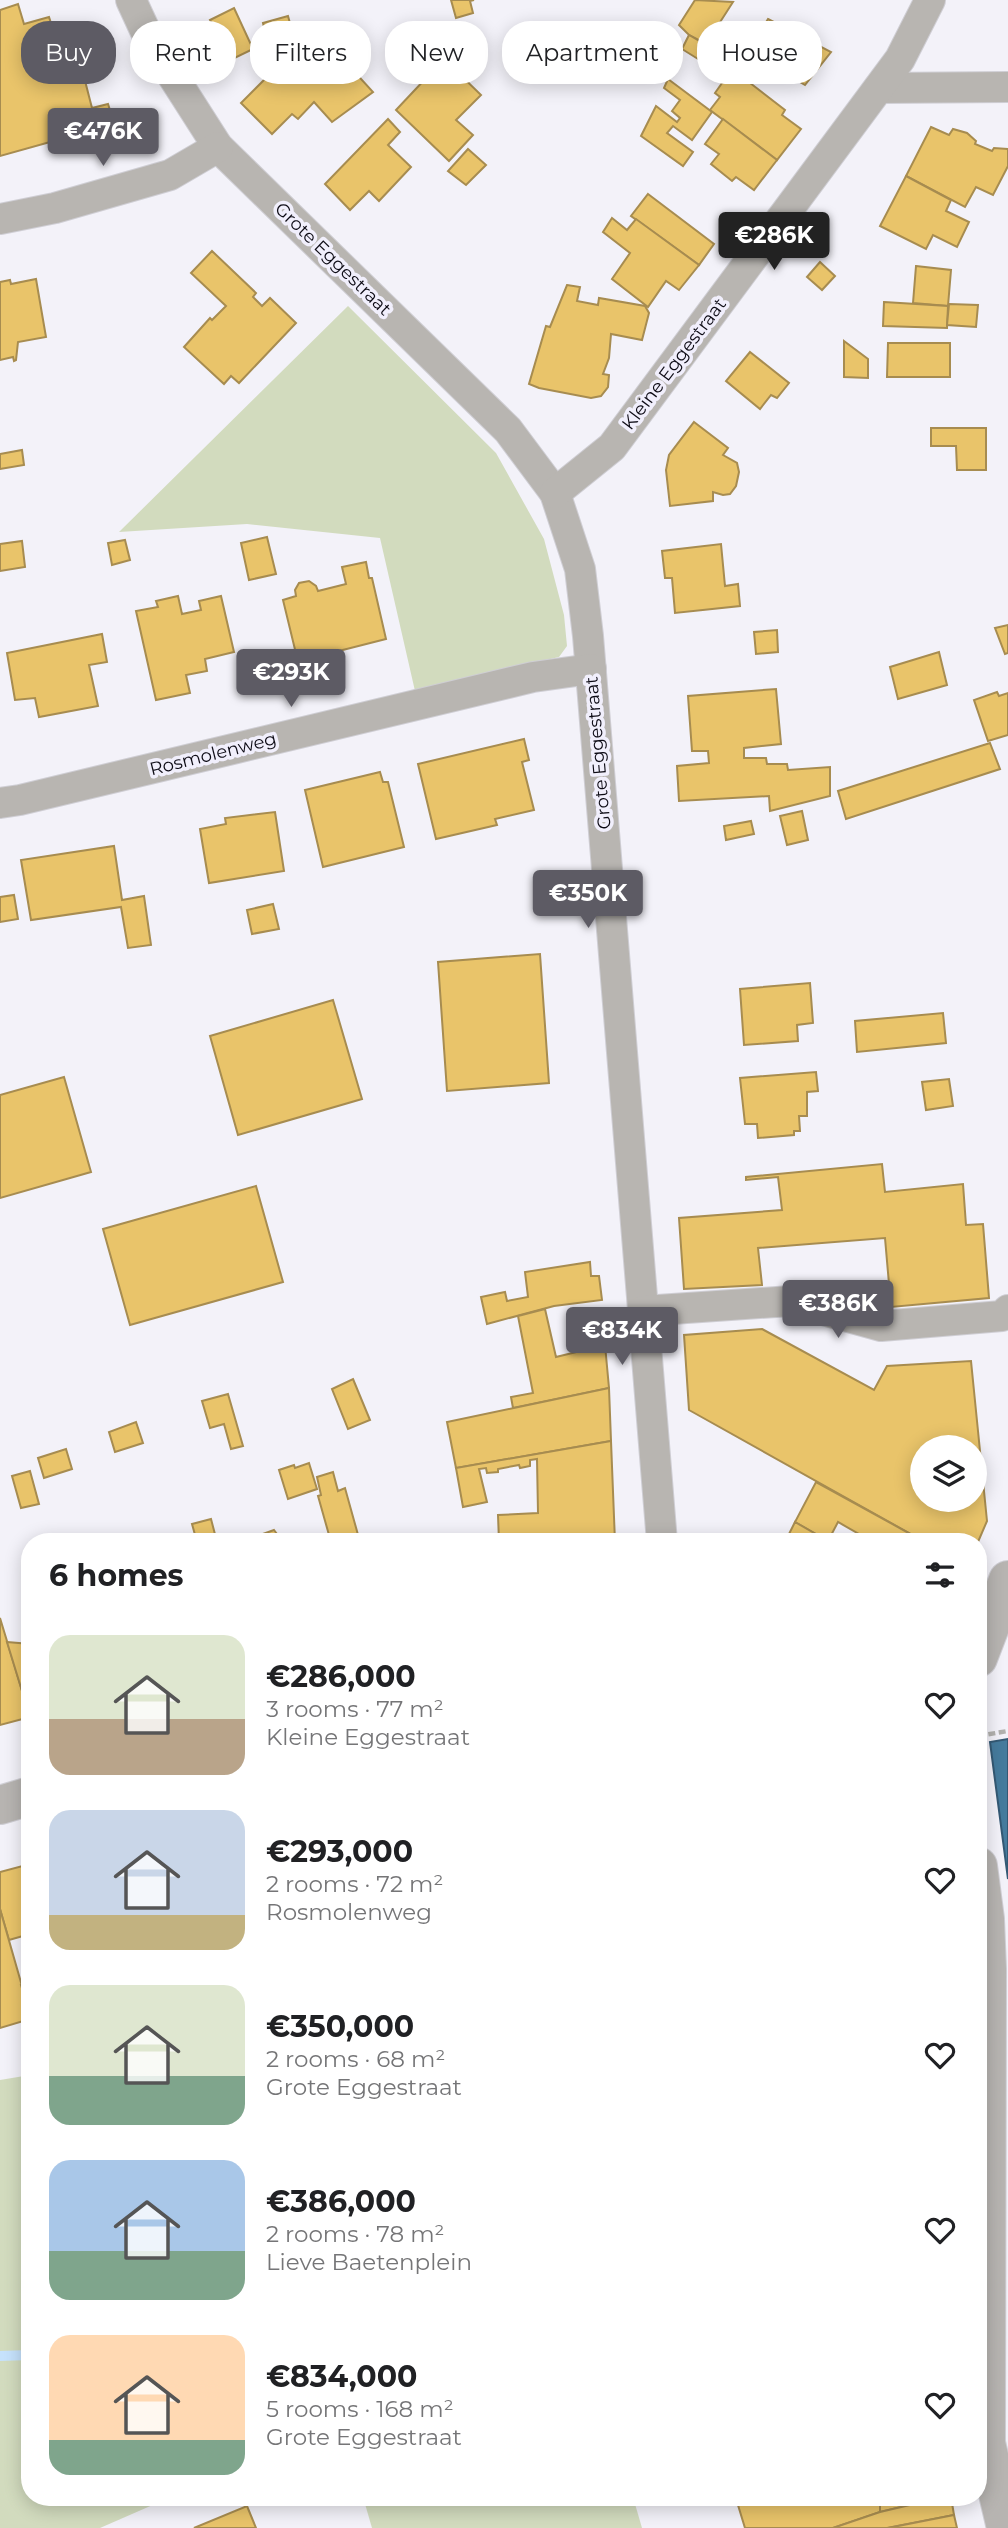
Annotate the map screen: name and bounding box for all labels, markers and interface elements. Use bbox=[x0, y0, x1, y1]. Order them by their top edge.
chip: Buy bbox=[21, 21, 116, 84]
chip: Rent bbox=[130, 21, 236, 84]
chip: Filters bbox=[250, 21, 371, 84]
chip: New bbox=[385, 21, 488, 84]
chip: Apartment bbox=[502, 21, 683, 84]
chip: House bbox=[697, 21, 822, 84]
pin: €476K bbox=[54, 108, 152, 168]
text: €476K bbox=[64, 117, 142, 145]
street label: Grote Eggestraat bbox=[270, 198, 396, 320]
pin: €286K bbox=[725, 212, 823, 272]
text: €286K bbox=[735, 221, 814, 249]
street label: Kleine Eggestraat bbox=[617, 294, 731, 434]
pin: €293K bbox=[242, 650, 340, 709]
text: €293K bbox=[252, 658, 330, 686]
street label: Grote Eggestraat bbox=[580, 676, 616, 830]
street label: Rosmolenweg bbox=[147, 728, 279, 780]
pin: €350K bbox=[539, 870, 637, 930]
text: €350K bbox=[549, 879, 627, 907]
pin: €386K bbox=[789, 1280, 887, 1340]
text: €386K bbox=[798, 1289, 878, 1317]
pin: €834K bbox=[573, 1308, 671, 1367]
text: €834K bbox=[582, 1316, 662, 1344]
map controls bbox=[910, 1435, 987, 1512]
button: layers bbox=[910, 1435, 987, 1512]
icon: filters bbox=[921, 1556, 959, 1594]
text: 6 homes bbox=[49, 1557, 184, 1594]
text: €286,000 bbox=[266, 1658, 416, 1695]
icon: home bbox=[105, 1663, 189, 1747]
icon: heart bbox=[921, 1686, 959, 1724]
text: 3 rooms · 77 m² bbox=[266, 1695, 444, 1723]
text: Kleine Eggestraat bbox=[266, 1723, 470, 1751]
text: €293,000 bbox=[266, 1833, 413, 1870]
icon: home bbox=[105, 1838, 189, 1922]
icon: heart bbox=[921, 1861, 959, 1899]
text: 2 rooms · 72 m² bbox=[266, 1870, 443, 1898]
text: Rosmolenweg bbox=[266, 1898, 432, 1926]
text: €350,000 bbox=[266, 2008, 414, 2045]
icon: home bbox=[105, 2013, 189, 2097]
icon: heart bbox=[921, 2036, 959, 2074]
text: 2 rooms · 68 m² bbox=[266, 2045, 445, 2073]
text: Grote Eggestraat bbox=[266, 2073, 462, 2101]
text: €386,000 bbox=[266, 2183, 416, 2220]
icon: home bbox=[105, 2188, 189, 2272]
icon: heart bbox=[921, 2211, 959, 2249]
text: 2 rooms · 78 m² bbox=[266, 2220, 444, 2248]
text: Lieve Baetenplein bbox=[266, 2248, 472, 2276]
text: €834,000 bbox=[266, 2358, 417, 2395]
icon: home bbox=[105, 2363, 189, 2447]
icon: heart bbox=[921, 2386, 959, 2424]
text: 5 rooms · 168 m² bbox=[266, 2395, 454, 2423]
text: Grote Eggestraat bbox=[266, 2423, 462, 2451]

